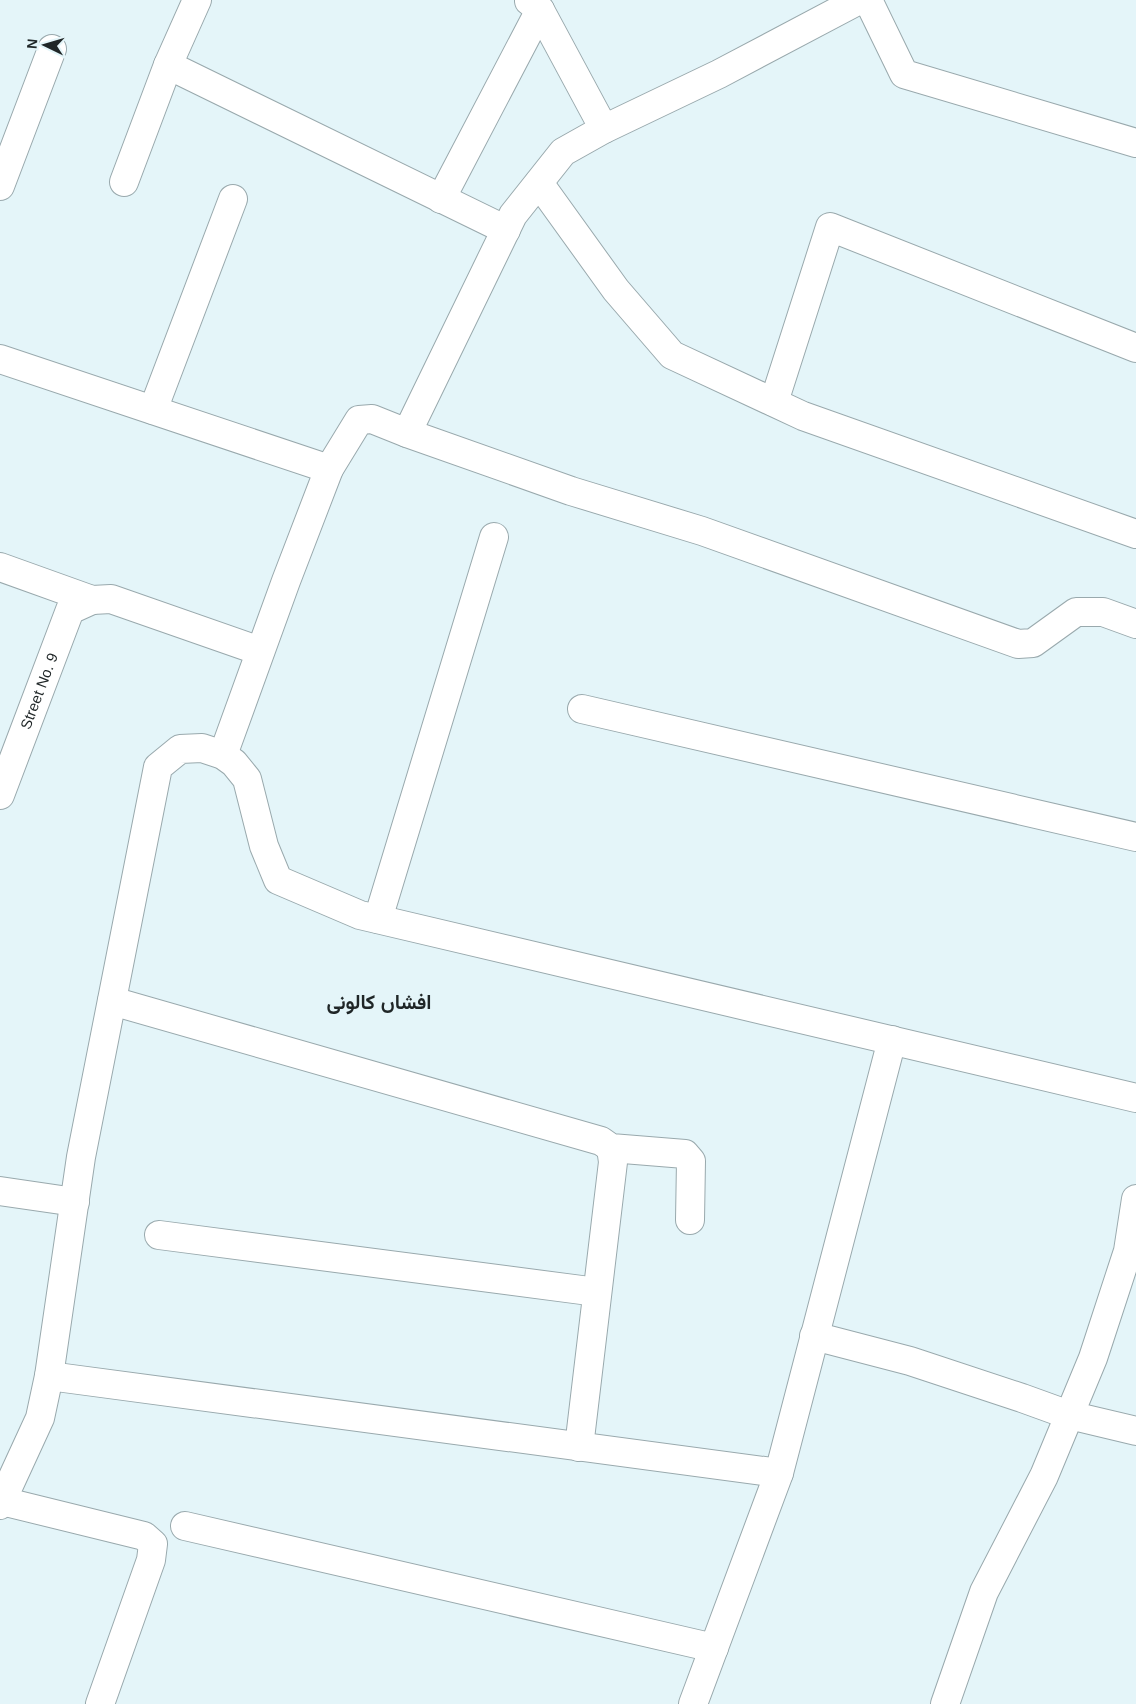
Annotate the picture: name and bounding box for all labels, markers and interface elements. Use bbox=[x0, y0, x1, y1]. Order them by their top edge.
north arrow bbox=[20, 20, 70, 70]
text: N bbox=[24, 38, 40, 50]
street label: Street No. 9 bbox=[17, 651, 61, 731]
district label: افشاں کالونی bbox=[326, 991, 432, 1015]

